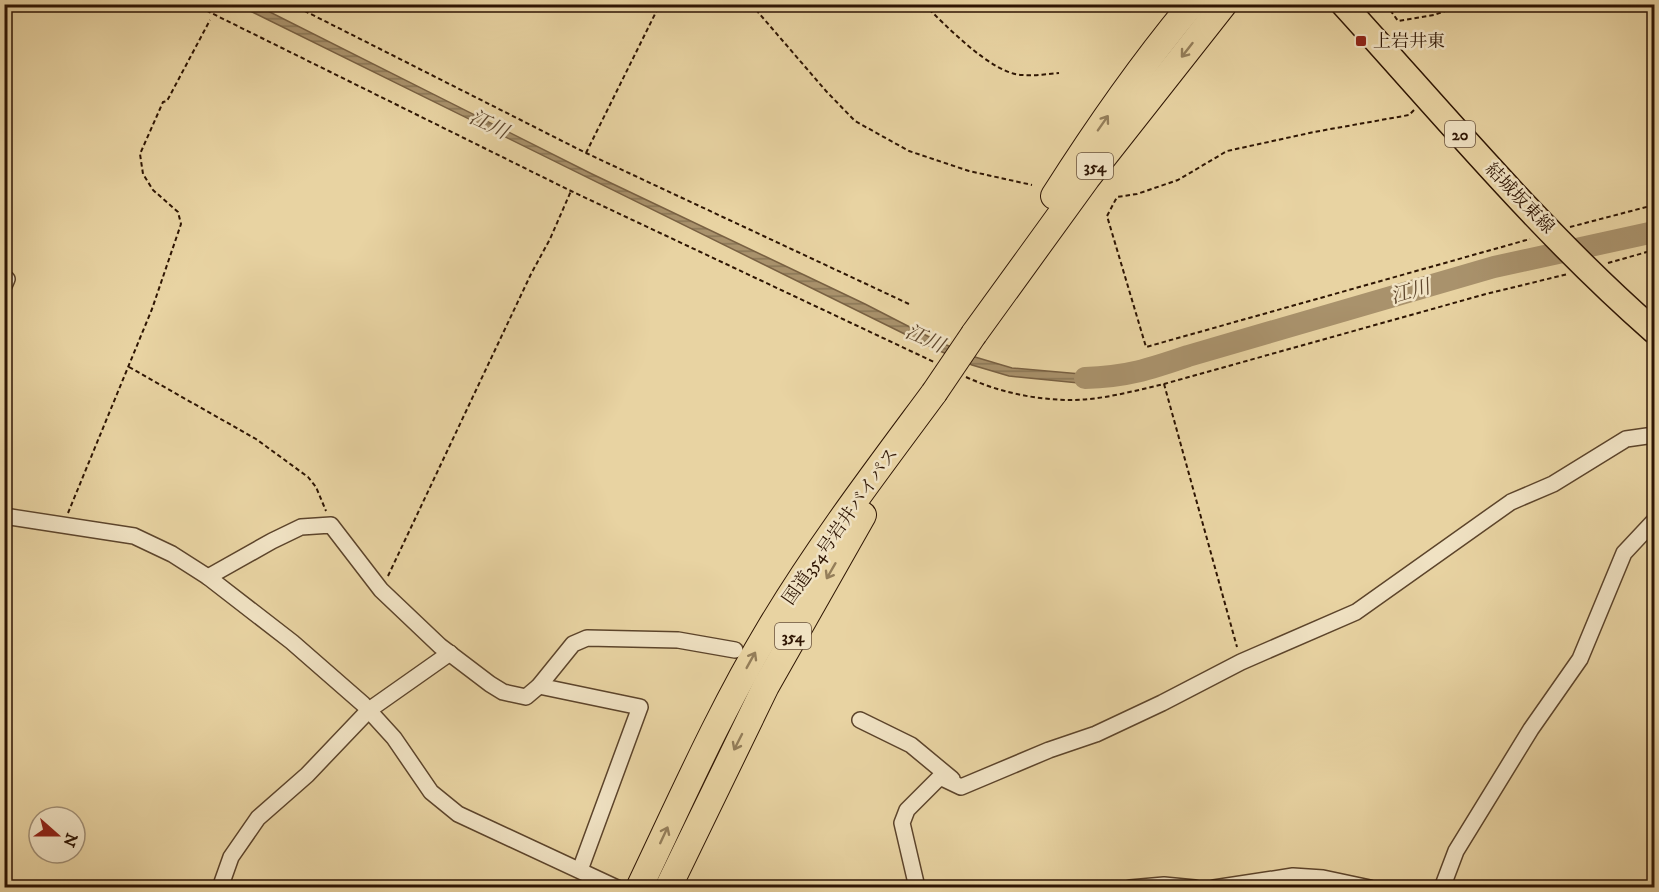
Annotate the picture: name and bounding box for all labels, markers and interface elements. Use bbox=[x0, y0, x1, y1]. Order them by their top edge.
place label: 上岩井東 bbox=[1373, 31, 1445, 53]
marker: 上岩井東 bbox=[1354, 34, 1368, 48]
one-way arrow bbox=[1180, 42, 1193, 58]
water label: 江川 bbox=[465, 105, 514, 146]
one-way arrow bbox=[1097, 115, 1109, 131]
road number: 20 bbox=[1445, 121, 1475, 147]
road number: 354 bbox=[1077, 153, 1113, 179]
street label: 結城坂東線 bbox=[1480, 159, 1558, 239]
water label: 江川 bbox=[1388, 274, 1435, 310]
water label: 江川 bbox=[901, 320, 950, 360]
street label: 国道354号岩井バイパス bbox=[778, 444, 903, 609]
one-way arrow bbox=[824, 562, 836, 579]
road number: 354 bbox=[775, 623, 811, 649]
one-way arrow bbox=[746, 652, 758, 669]
one-way arrow bbox=[731, 733, 743, 751]
north arrow bbox=[27, 805, 87, 865]
one-way arrow bbox=[659, 826, 671, 844]
text: N bbox=[58, 830, 82, 850]

